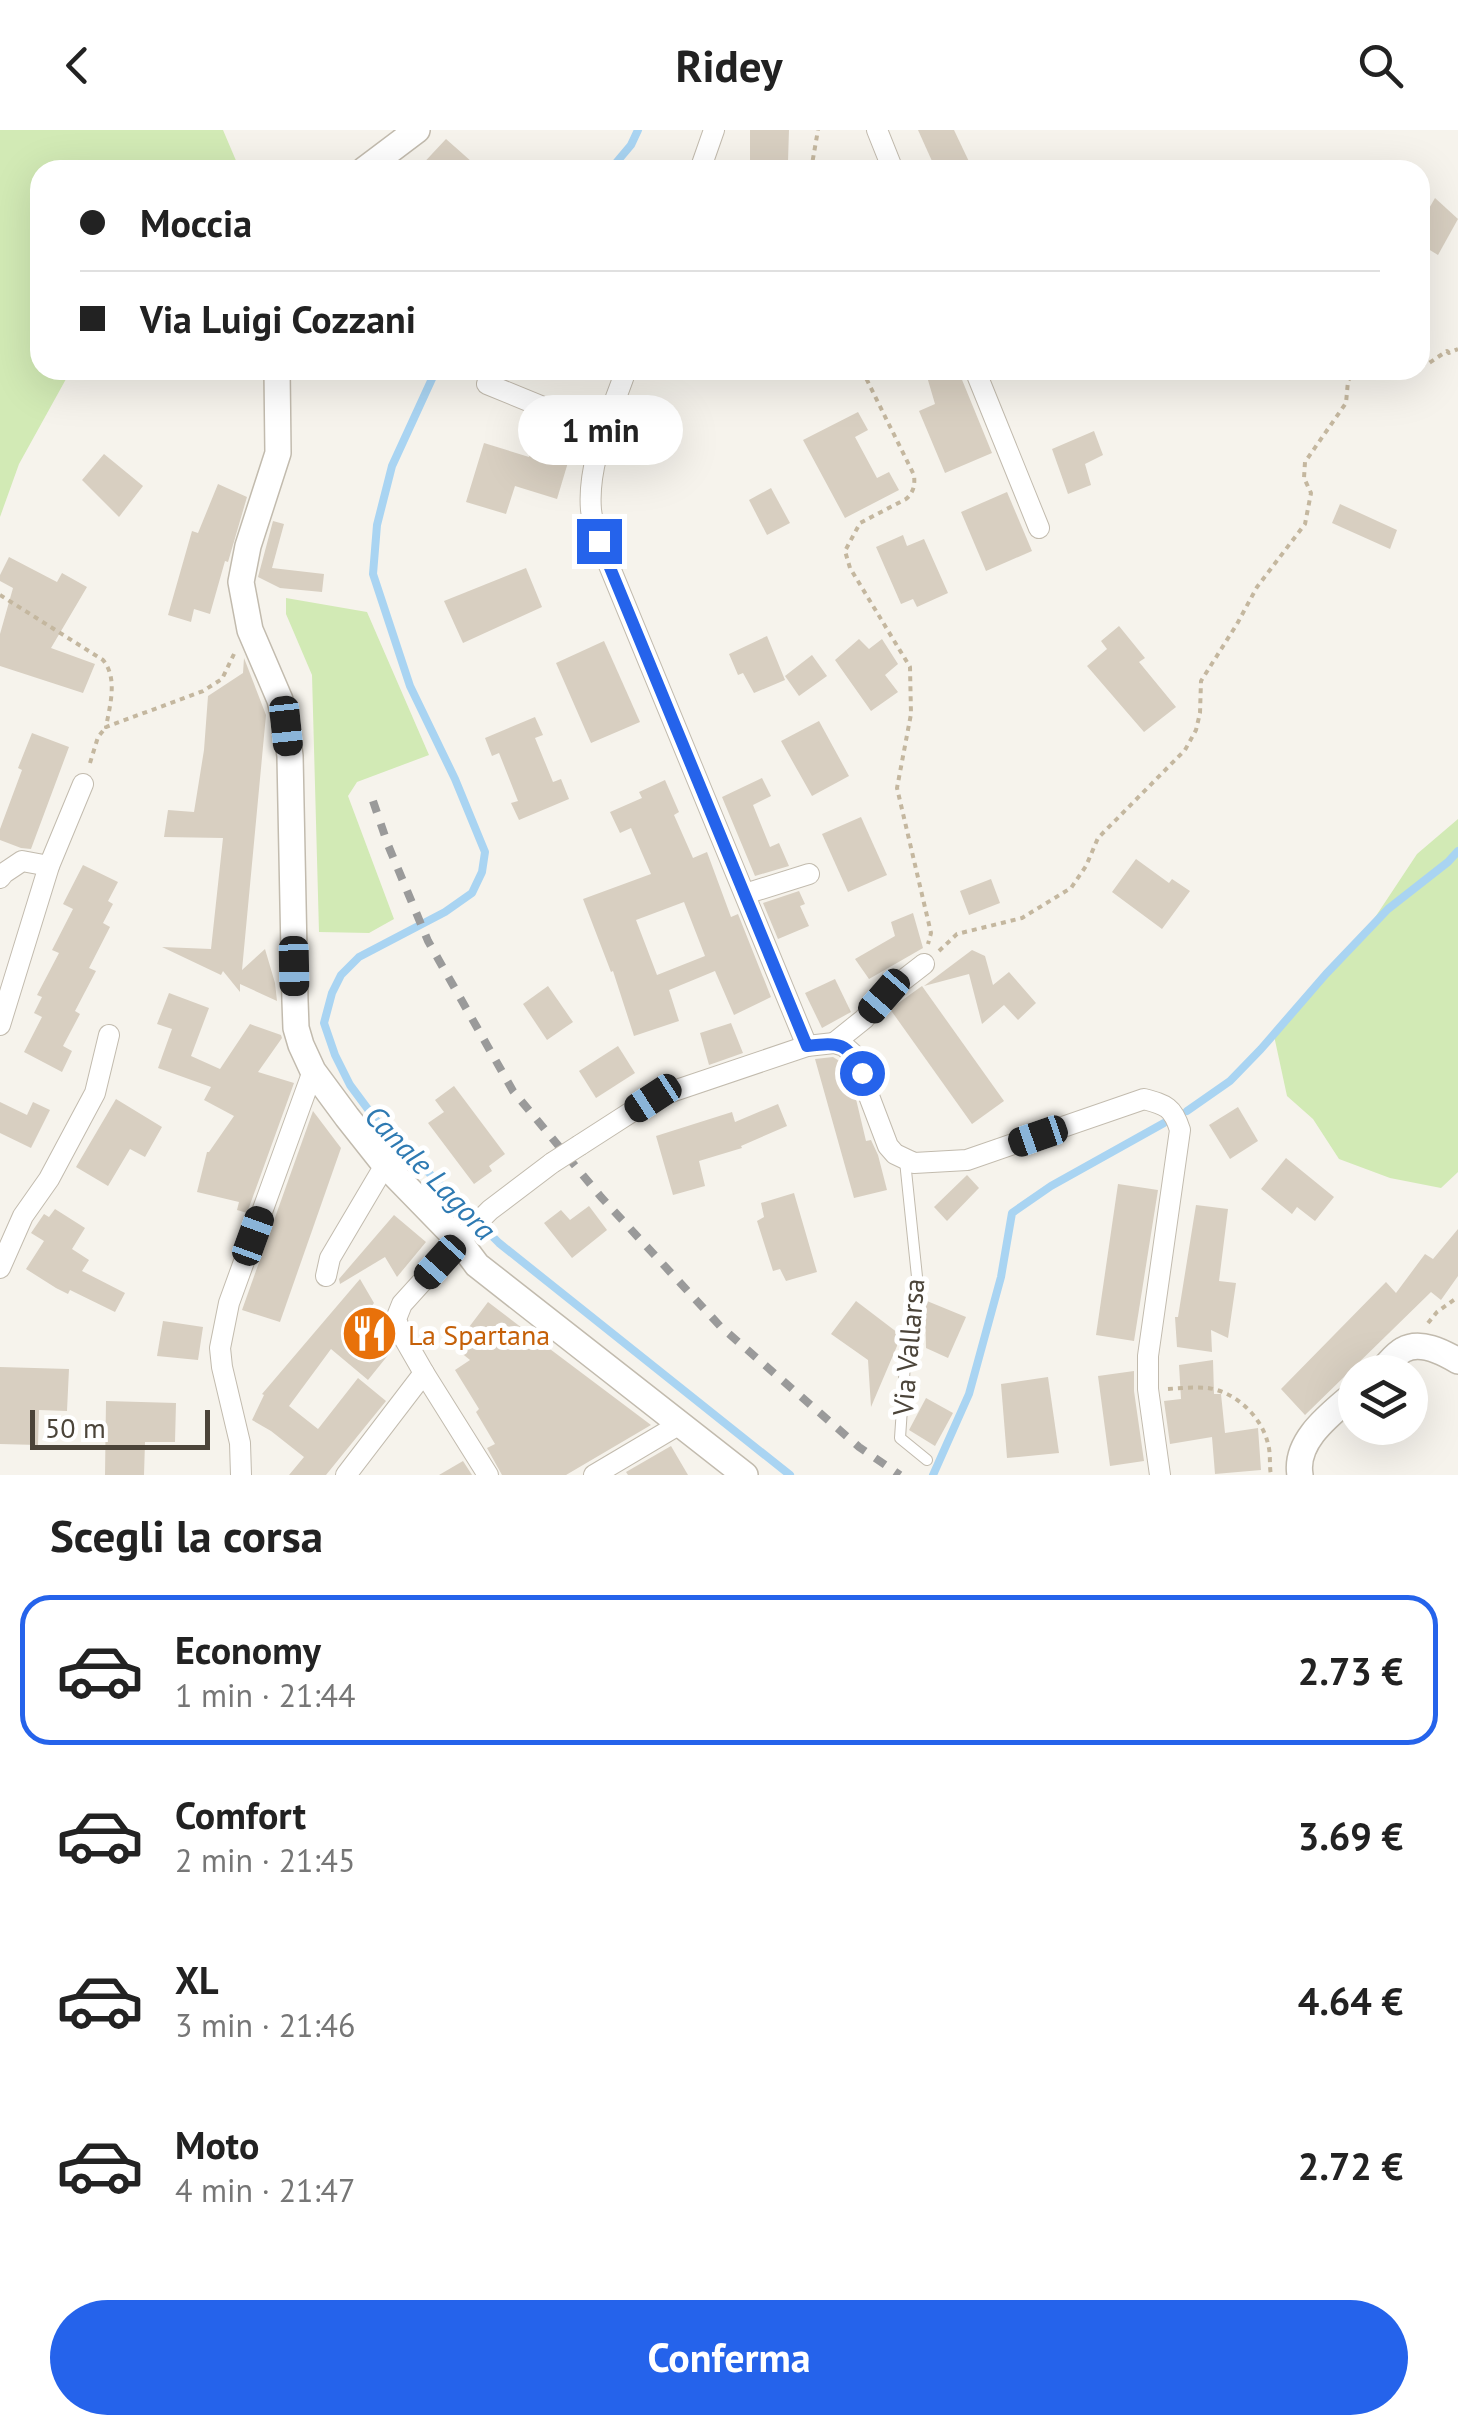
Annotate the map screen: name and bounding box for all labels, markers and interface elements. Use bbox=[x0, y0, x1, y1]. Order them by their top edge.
text: Ridey bbox=[675, 36, 783, 94]
icon: back bbox=[50, 38, 105, 93]
icon: search bbox=[1353, 38, 1408, 93]
text: Moccia bbox=[140, 198, 252, 247]
text: Via Luigi Cozzani bbox=[140, 294, 416, 343]
callout: 1 min bbox=[516, 396, 682, 466]
text: 1 min bbox=[561, 409, 640, 451]
route end bbox=[577, 519, 622, 564]
car bbox=[268, 695, 304, 757]
car bbox=[278, 936, 310, 996]
car bbox=[853, 964, 915, 1028]
route start bbox=[840, 1051, 885, 1096]
car bbox=[620, 1069, 686, 1127]
water label: Canale Lagora bbox=[357, 1096, 505, 1248]
car bbox=[1005, 1112, 1071, 1160]
car bbox=[229, 1203, 277, 1269]
car bbox=[409, 1230, 471, 1294]
street label: Via Vallarsa bbox=[883, 1277, 932, 1418]
restaurant icon: La Spartana bbox=[339, 1304, 399, 1364]
place label: La Spartana bbox=[408, 1316, 550, 1353]
map controls bbox=[1338, 1355, 1428, 1445]
button: layers bbox=[1338, 1355, 1428, 1445]
scale bar bbox=[30, 1405, 210, 1450]
text: 50 m bbox=[45, 1409, 106, 1446]
text: Scegli la corsa bbox=[50, 1506, 323, 1564]
icon: car bbox=[55, 1625, 145, 1715]
text: Economy bbox=[175, 1625, 321, 1674]
text: 2.73 € bbox=[1298, 1646, 1403, 1695]
text: 1 min · 21:44 bbox=[175, 1674, 355, 1716]
icon: car bbox=[55, 1790, 145, 1880]
text: Comfort bbox=[175, 1790, 306, 1839]
text: 3.69 € bbox=[1298, 1811, 1403, 1860]
text: 2 min · 21:45 bbox=[175, 1839, 355, 1881]
icon: car bbox=[55, 1955, 145, 2045]
text: XL bbox=[175, 1955, 219, 2004]
text: 4.64 € bbox=[1298, 1976, 1403, 2025]
text: 3 min · 21:46 bbox=[175, 2004, 355, 2046]
icon: car bbox=[55, 2120, 145, 2210]
text: Moto bbox=[175, 2120, 259, 2169]
text: 2.72 € bbox=[1298, 2141, 1403, 2190]
text: 4 min · 21:47 bbox=[175, 2169, 355, 2211]
button: Conferma bbox=[50, 2300, 1408, 2415]

